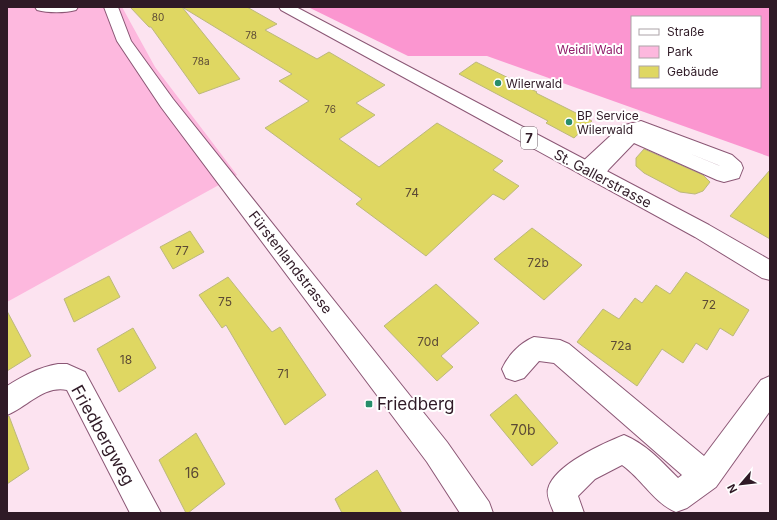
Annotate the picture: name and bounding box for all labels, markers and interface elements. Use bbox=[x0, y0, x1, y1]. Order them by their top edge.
house number: 80 bbox=[152, 11, 164, 23]
legend bbox=[631, 16, 761, 88]
text: Straße bbox=[667, 24, 704, 39]
house number: 78 bbox=[245, 29, 257, 41]
park label: Weidli Wald bbox=[557, 42, 623, 57]
text: Park bbox=[667, 44, 693, 59]
house number: 78a bbox=[192, 55, 210, 67]
text: Gebäude bbox=[667, 64, 719, 79]
place label: Wilerwald bbox=[506, 76, 562, 91]
marker: Wilerwald bbox=[493, 78, 503, 88]
house number: 76 bbox=[324, 103, 336, 115]
place label: BP Service Wilerwald bbox=[577, 108, 639, 137]
marker: BP Service Wilerwald bbox=[564, 117, 574, 127]
road number: 7 bbox=[521, 127, 537, 149]
street label: St. Gallerstrasse bbox=[551, 145, 655, 211]
house number: 74 bbox=[405, 185, 419, 200]
street label: Fürstenlandstrasse bbox=[246, 207, 336, 317]
house number: 77 bbox=[175, 243, 189, 258]
house number: 72b bbox=[527, 255, 549, 270]
house number: 75 bbox=[218, 294, 232, 309]
house number: 72 bbox=[702, 297, 716, 312]
house number: 70d bbox=[417, 334, 439, 349]
house number: 72a bbox=[611, 338, 631, 353]
house number: 18 bbox=[120, 352, 132, 367]
house number: 71 bbox=[277, 366, 289, 381]
street label: Friedbergweg bbox=[67, 381, 139, 489]
place label: Friedberg bbox=[377, 394, 455, 414]
marker: Friedberg bbox=[364, 399, 374, 409]
house number: 70b bbox=[510, 421, 536, 438]
house number: 16 bbox=[185, 464, 199, 481]
north arrow bbox=[721, 464, 761, 504]
text: N bbox=[724, 482, 740, 496]

